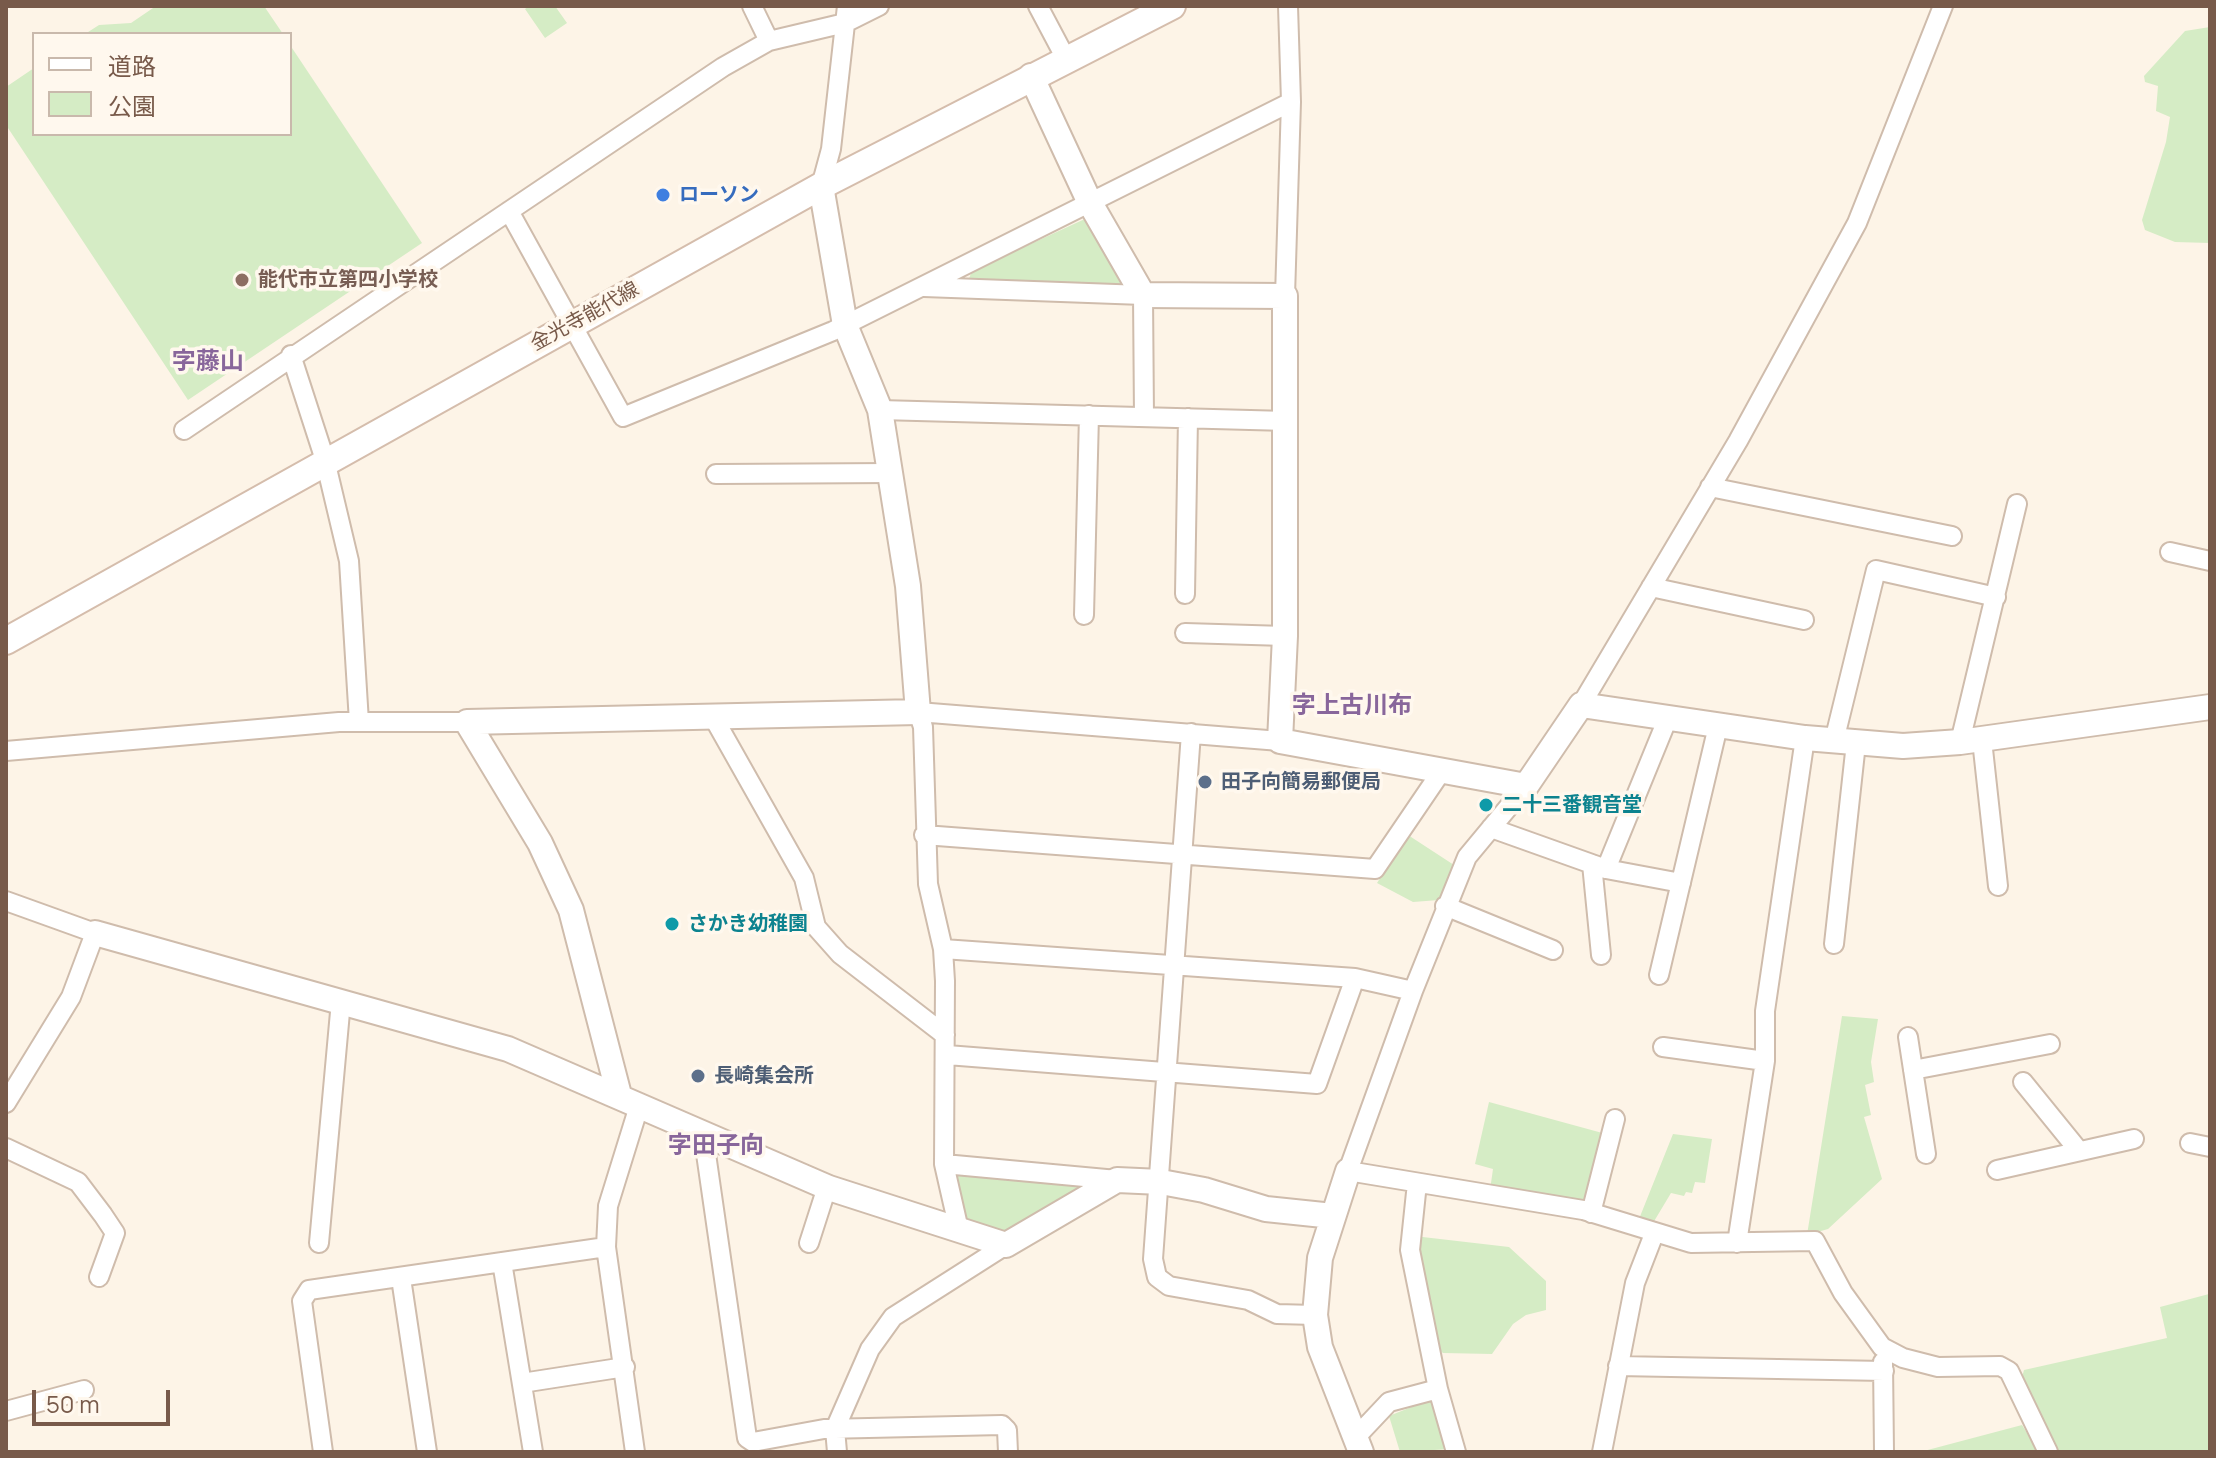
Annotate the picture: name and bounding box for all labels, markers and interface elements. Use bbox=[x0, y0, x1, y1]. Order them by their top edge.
legend bbox=[32, 32, 292, 136]
text: 道路 bbox=[108, 49, 156, 82]
text: 公園 bbox=[108, 89, 156, 122]
place label: ローソン bbox=[679, 183, 759, 207]
marker: ローソン bbox=[654, 186, 672, 204]
place label: 能代市立第四小学校 bbox=[258, 268, 438, 292]
marker: 能代市立第四小学校 bbox=[233, 271, 251, 289]
street label: 金光寺能代線 bbox=[527, 277, 643, 357]
district label: 字藤山 bbox=[172, 348, 244, 376]
district label: 字上古川布 bbox=[1292, 692, 1412, 720]
place label: 田子向簡易郵便局 bbox=[1221, 770, 1381, 794]
marker: 田子向簡易郵便局 bbox=[1196, 773, 1214, 791]
place label: 二十三番観音堂 bbox=[1502, 793, 1642, 817]
marker: 二十三番観音堂 bbox=[1477, 796, 1495, 814]
place label: さかき幼稚園 bbox=[688, 912, 808, 936]
marker: さかき幼稚園 bbox=[663, 915, 681, 933]
place label: 長崎集会所 bbox=[714, 1064, 814, 1088]
marker: 長崎集会所 bbox=[689, 1067, 707, 1085]
district label: 字田子向 bbox=[668, 1132, 764, 1160]
scale bar bbox=[36, 1374, 174, 1424]
text: 50 m bbox=[46, 1387, 100, 1420]

